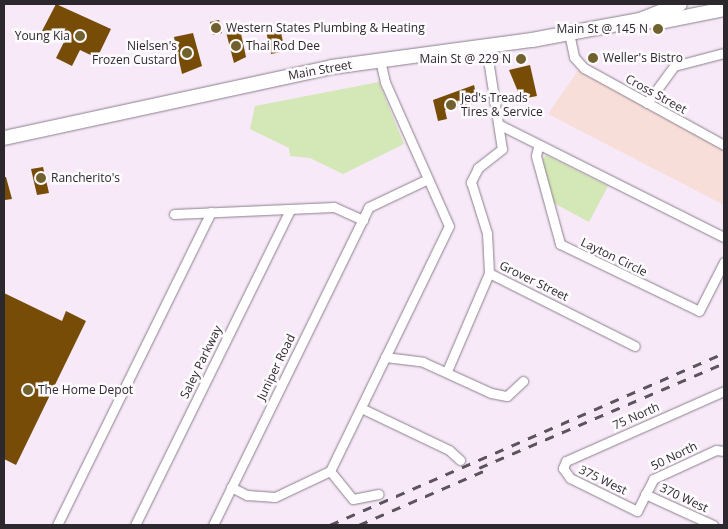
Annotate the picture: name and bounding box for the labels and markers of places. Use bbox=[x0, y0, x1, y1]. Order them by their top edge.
place label: Western States Plumbing & Heating bbox=[226, 21, 425, 35]
marker: Western States Plumbing & Heating bbox=[210, 22, 222, 34]
place label: Main St @ 145 N bbox=[556, 22, 648, 36]
marker: Main St @ 145 N bbox=[652, 23, 664, 35]
place label: Young Kia bbox=[15, 29, 70, 43]
marker: Young Kia bbox=[74, 30, 86, 42]
place label: Nielsen's Frozen Custard bbox=[92, 39, 177, 67]
place label: Thai Rod Dee bbox=[246, 39, 320, 53]
marker: Thai Rod Dee bbox=[230, 40, 242, 52]
marker: Nielsen's Frozen Custard bbox=[181, 47, 193, 59]
place label: Weller's Bistro bbox=[603, 51, 683, 65]
place label: Main St @ 229 N bbox=[419, 52, 511, 66]
marker: Weller's Bistro bbox=[587, 52, 599, 64]
marker: Main St @ 229 N bbox=[515, 53, 527, 65]
place label: Jed's Treads Tires & Service bbox=[461, 91, 543, 119]
marker: Jed's Treads Tires & Service bbox=[445, 99, 457, 111]
place label: Rancherito's bbox=[51, 171, 120, 185]
marker: Rancherito's bbox=[35, 172, 47, 184]
place label: The Home Depot bbox=[38, 383, 133, 397]
marker: The Home Depot bbox=[22, 384, 34, 396]

